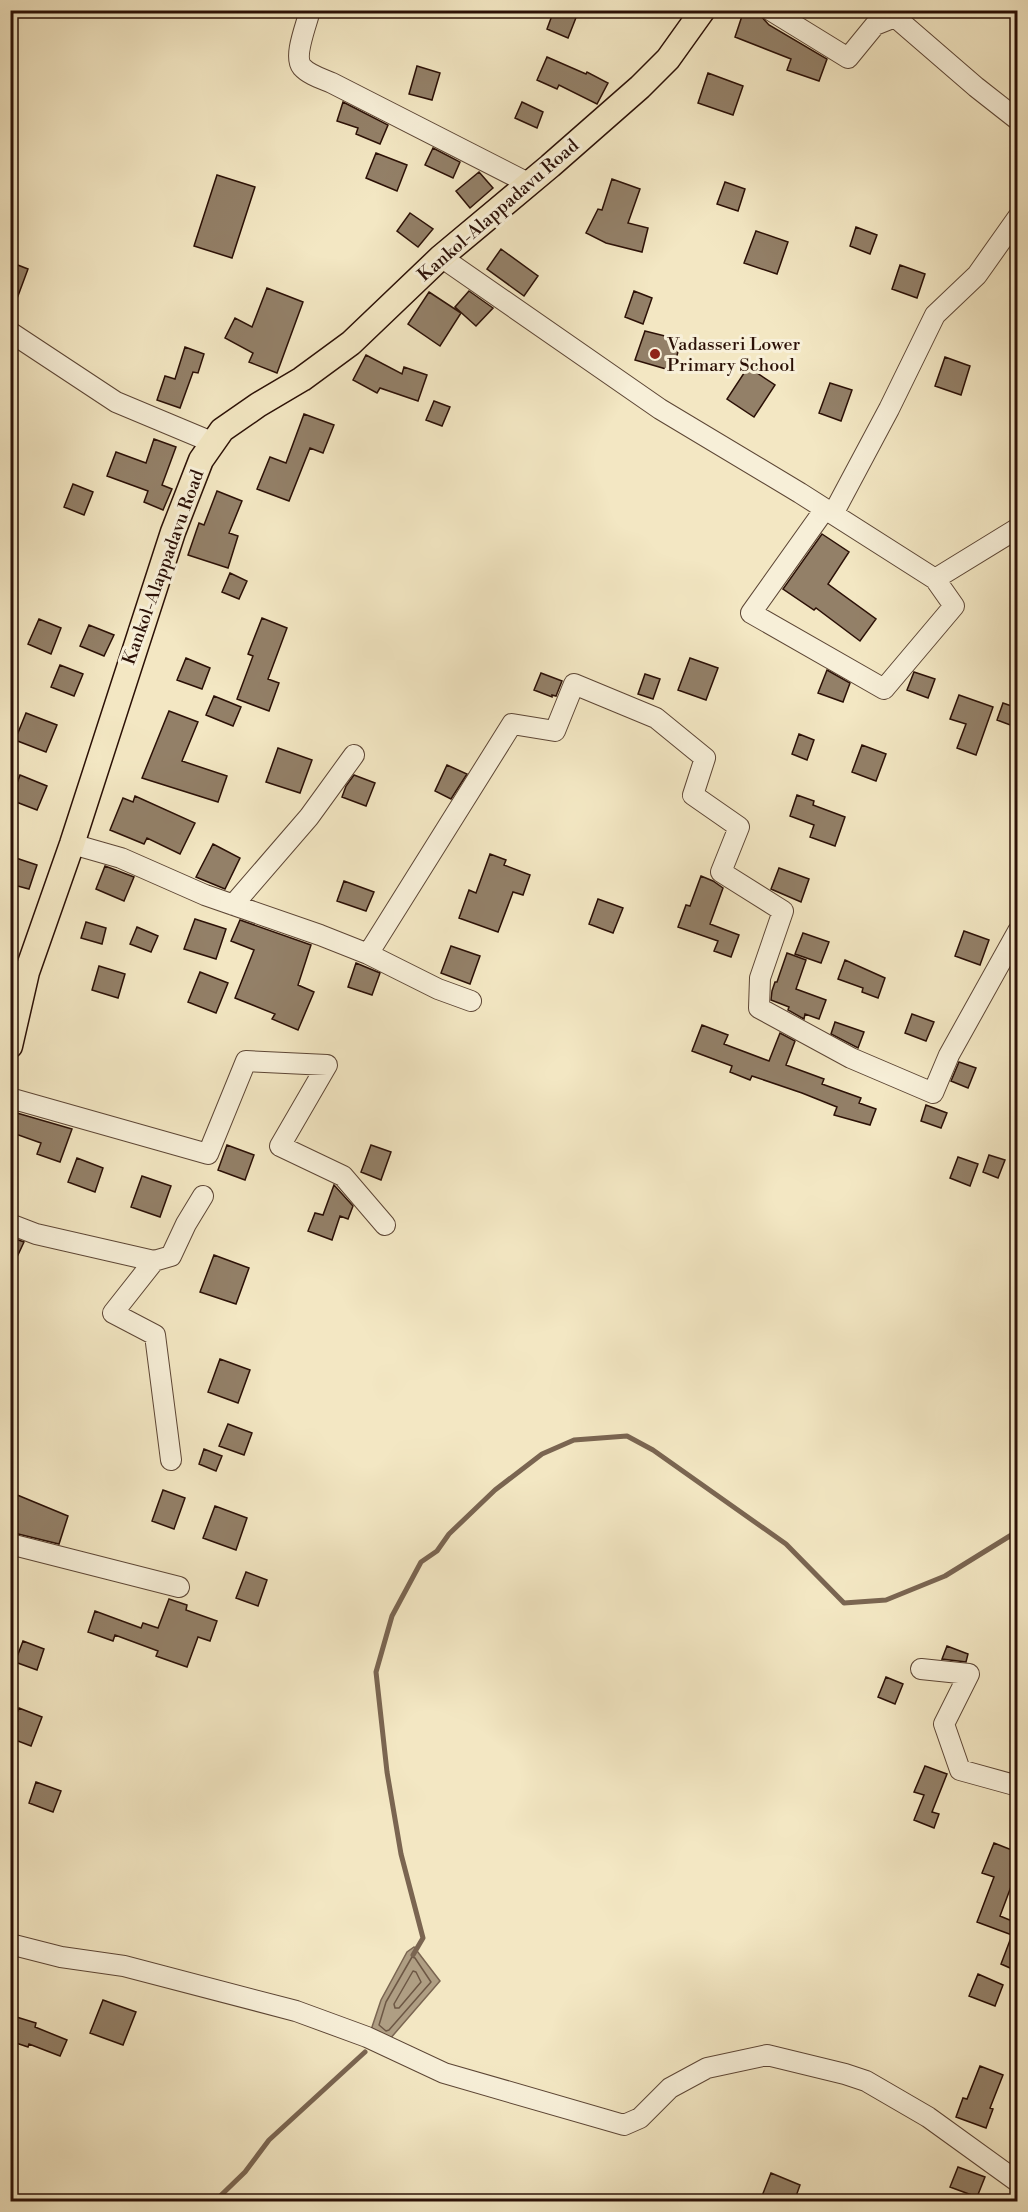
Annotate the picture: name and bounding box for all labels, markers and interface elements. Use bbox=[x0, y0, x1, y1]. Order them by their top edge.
street label: Kankol-Alappadavu Road bbox=[413, 134, 584, 287]
place label: Vadasseri Lower Primary School bbox=[666, 333, 801, 377]
marker: Vadasseri Lower Primary School bbox=[648, 347, 662, 361]
street label: Kankol-Alappadavu Road bbox=[117, 466, 210, 668]

